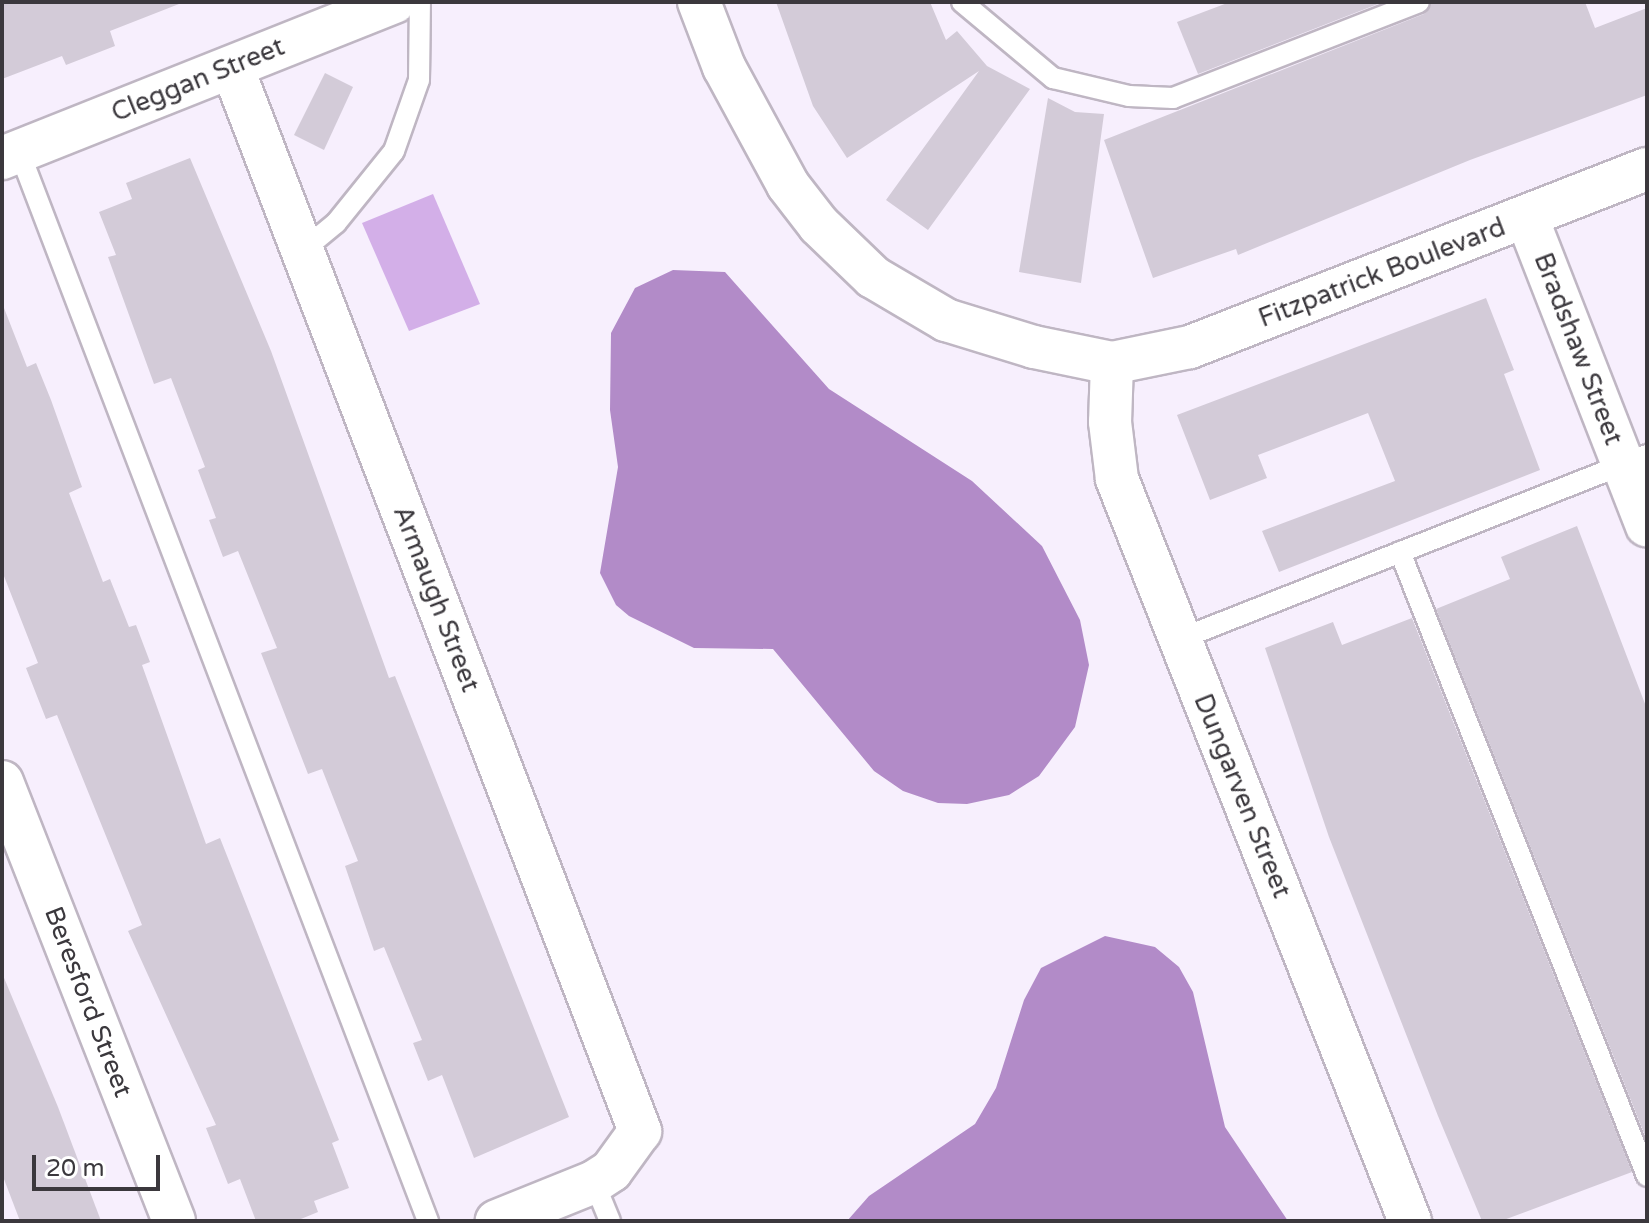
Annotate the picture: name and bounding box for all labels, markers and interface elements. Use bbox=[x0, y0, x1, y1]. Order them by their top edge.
street label: Cleggan Street bbox=[107, 31, 289, 129]
street label: Fitzpatrick Boulevard bbox=[1254, 212, 1510, 334]
street label: Bradshaw Street bbox=[1527, 249, 1629, 449]
street label: Armaugh Street bbox=[386, 502, 486, 696]
street label: Dungarven Street bbox=[1187, 689, 1297, 903]
street label: Beresford Street bbox=[37, 902, 139, 1102]
scale bar bbox=[36, 1139, 164, 1189]
text: 20 m bbox=[46, 1154, 104, 1183]

